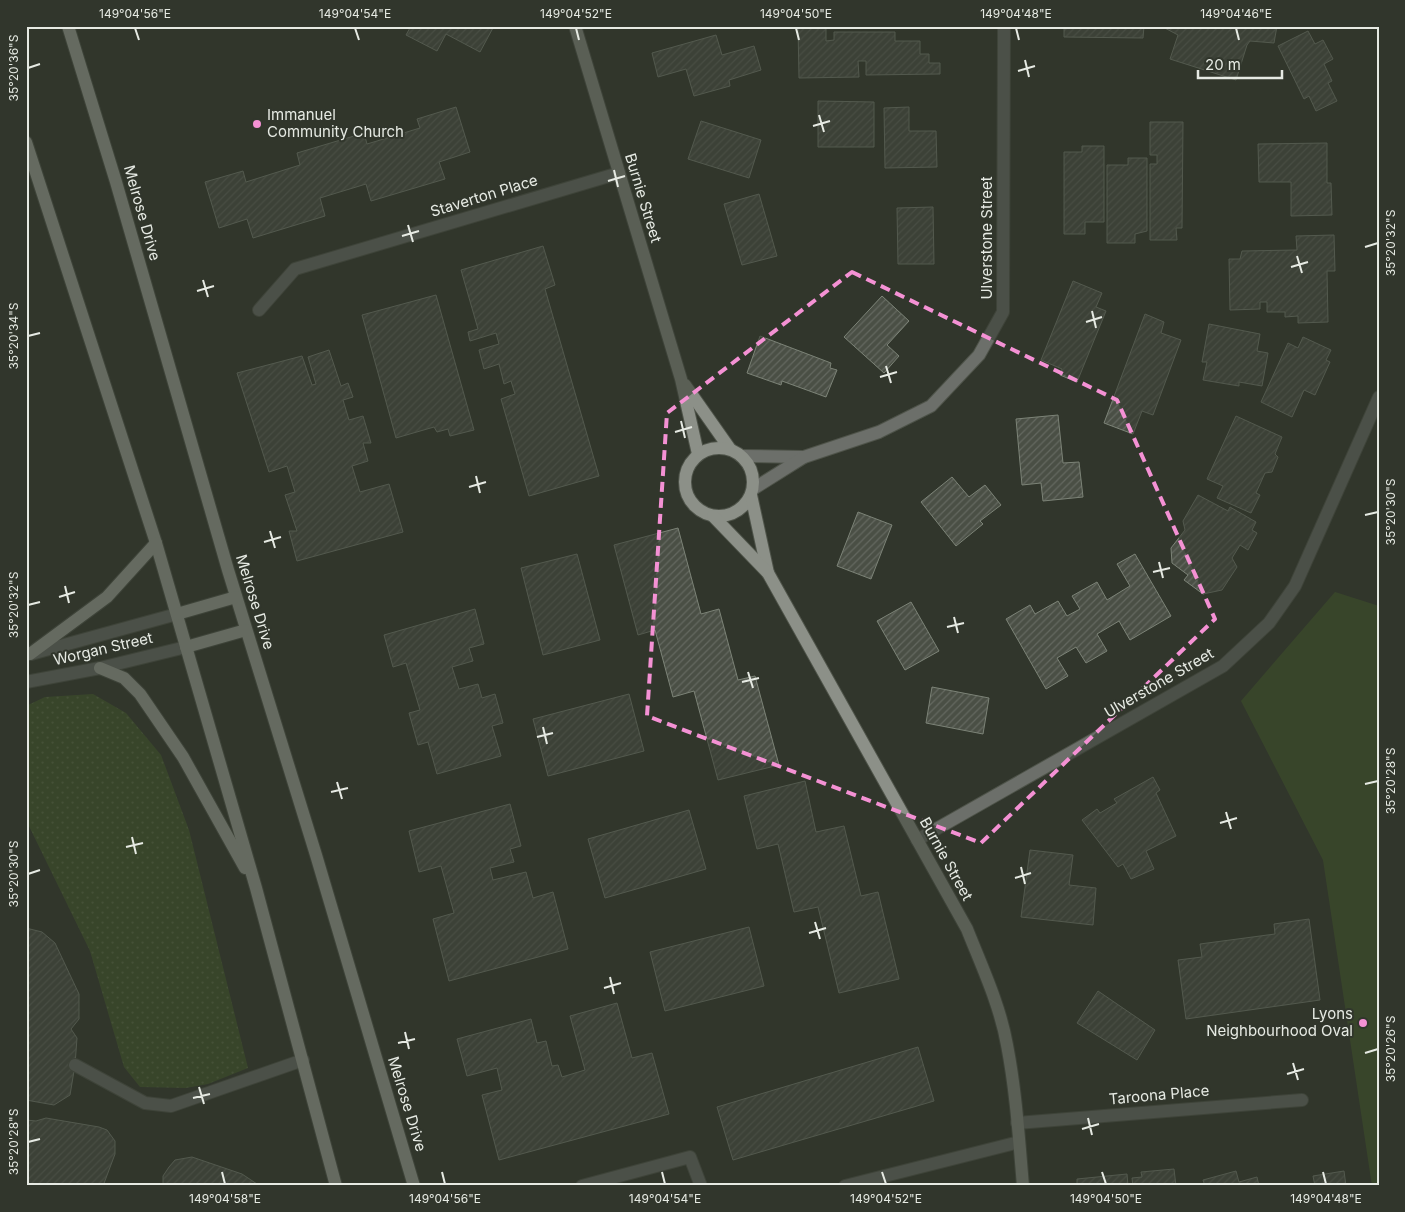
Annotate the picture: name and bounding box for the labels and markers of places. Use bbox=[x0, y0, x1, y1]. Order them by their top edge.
place label: Immanuel Community Church bbox=[267, 105, 404, 141]
marker: Immanuel Community Church bbox=[251, 118, 263, 130]
place label: Lyons Neighbourhood Oval bbox=[1206, 1004, 1353, 1040]
marker: Lyons Neighbourhood Oval bbox=[1357, 1017, 1369, 1029]

